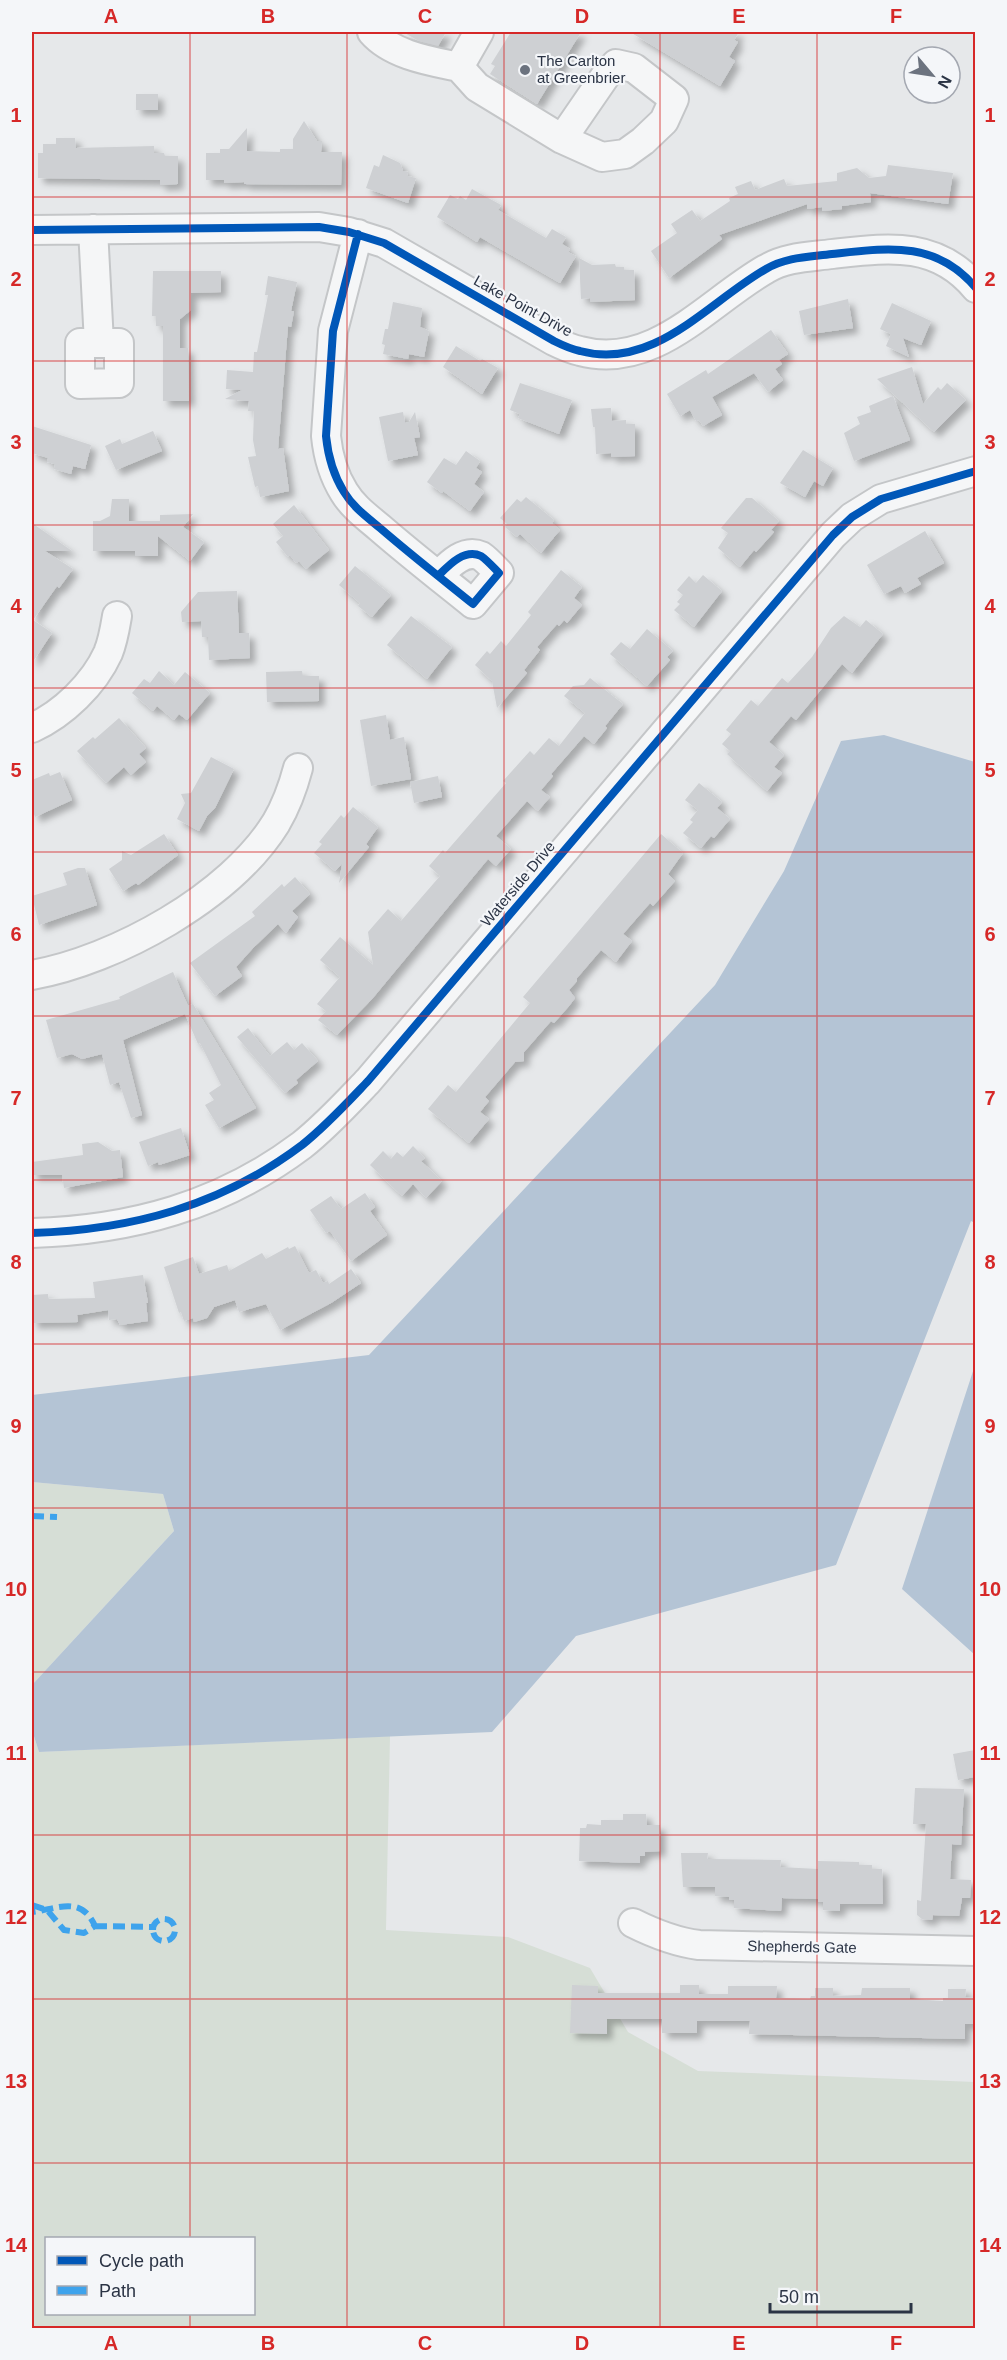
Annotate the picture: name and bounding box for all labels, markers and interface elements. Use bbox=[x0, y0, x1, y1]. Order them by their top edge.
text: A bbox=[104, 5, 118, 27]
text: B bbox=[261, 5, 275, 27]
text: C bbox=[418, 5, 432, 27]
text: D bbox=[575, 5, 589, 27]
text: E bbox=[732, 5, 746, 27]
text: F bbox=[890, 5, 902, 27]
north arrow bbox=[902, 45, 962, 105]
place label: The Carlton at Greenbrier bbox=[537, 52, 625, 86]
marker: The Carlton at Greenbrier bbox=[518, 63, 532, 77]
text: N bbox=[934, 73, 955, 91]
text: 1 bbox=[10, 104, 22, 126]
text: 1 bbox=[984, 104, 996, 126]
text: 2 bbox=[10, 268, 22, 290]
text: 2 bbox=[984, 268, 996, 290]
street label: Lake Point Drive bbox=[471, 271, 575, 340]
text: 3 bbox=[10, 431, 22, 453]
text: 3 bbox=[984, 431, 996, 453]
text: 4 bbox=[10, 595, 22, 617]
text: 4 bbox=[984, 595, 996, 617]
text: 5 bbox=[10, 759, 22, 781]
text: 5 bbox=[984, 759, 996, 781]
street label: Waterside Drive bbox=[477, 838, 558, 930]
text: 6 bbox=[10, 923, 22, 945]
text: 6 bbox=[984, 923, 996, 945]
text: 7 bbox=[10, 1087, 22, 1109]
text: 7 bbox=[984, 1087, 996, 1109]
text: 8 bbox=[10, 1251, 22, 1273]
text: 8 bbox=[984, 1251, 996, 1273]
text: 9 bbox=[10, 1415, 22, 1437]
text: 9 bbox=[984, 1415, 996, 1437]
text: 10 bbox=[5, 1578, 27, 1600]
text: 10 bbox=[979, 1578, 1001, 1600]
text: 11 bbox=[5, 1742, 27, 1764]
text: 11 bbox=[979, 1742, 1001, 1764]
text: 12 bbox=[5, 1906, 27, 1928]
text: 12 bbox=[979, 1906, 1001, 1928]
street label: Shepherds Gate bbox=[747, 1937, 857, 1956]
text: 13 bbox=[5, 2070, 27, 2092]
text: 13 bbox=[979, 2070, 1001, 2092]
text: 14 bbox=[5, 2234, 28, 2256]
text: 14 bbox=[979, 2234, 1002, 2256]
legend bbox=[45, 2237, 255, 2315]
text: Cycle path bbox=[99, 2251, 184, 2271]
scale bar bbox=[770, 2276, 911, 2314]
text: Path bbox=[99, 2281, 136, 2301]
text: 50 m bbox=[779, 2287, 819, 2307]
text: A bbox=[104, 2332, 118, 2354]
text: B bbox=[261, 2332, 275, 2354]
text: C bbox=[418, 2332, 432, 2354]
text: D bbox=[575, 2332, 589, 2354]
text: E bbox=[732, 2332, 746, 2354]
text: F bbox=[890, 2332, 902, 2354]

